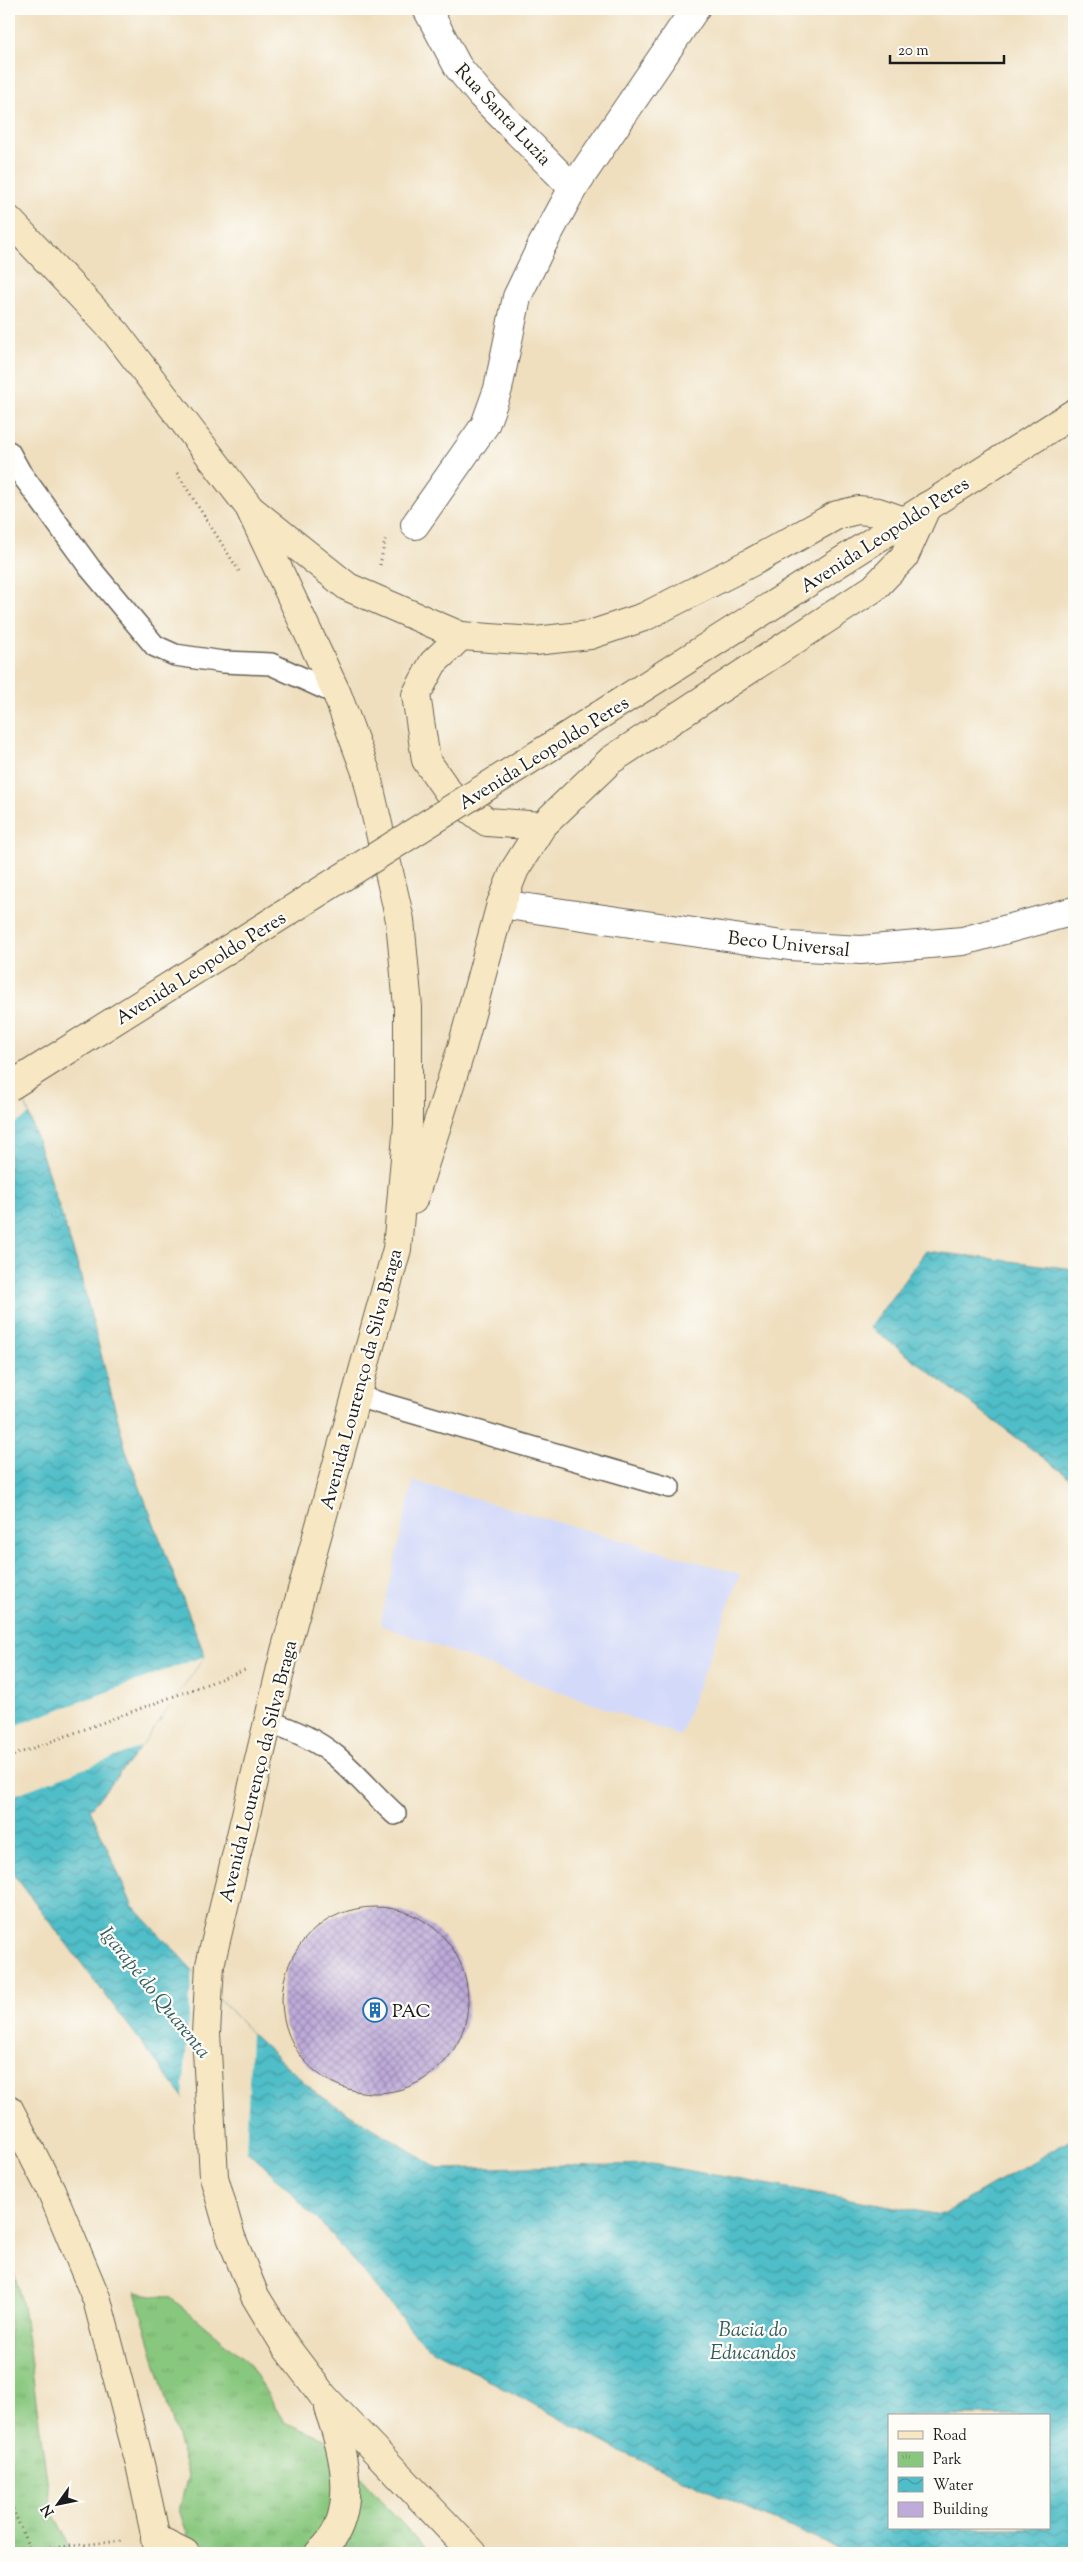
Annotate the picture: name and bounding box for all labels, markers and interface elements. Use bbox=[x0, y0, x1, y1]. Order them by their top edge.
scale bar bbox=[890, 32, 1004, 64]
text: 20 m bbox=[898, 41, 929, 62]
street label: Rua Santa Luzia bbox=[448, 59, 557, 173]
street label: Avenida Leopoldo Peres bbox=[796, 471, 975, 601]
street label: Avenida Leopoldo Peres bbox=[454, 691, 635, 818]
street label: Avenida Leopoldo Peres bbox=[111, 906, 292, 1033]
street label: Beco Universal bbox=[726, 926, 851, 965]
street label: Avenida Lourenço da Silva Braga bbox=[315, 1246, 410, 1513]
street label: Avenida Lourenço da Silva Braga bbox=[214, 1637, 305, 1906]
water label: Igarapé do Quarenta bbox=[92, 1921, 217, 2066]
building icon: PAC bbox=[362, 1997, 388, 2023]
place label: PAC bbox=[392, 1999, 431, 2026]
water label: Bacia do Educandos bbox=[710, 2317, 796, 2369]
legend bbox=[888, 2414, 1050, 2530]
text: Road bbox=[933, 2426, 967, 2447]
text: Park bbox=[933, 2450, 962, 2471]
text: Water bbox=[933, 2476, 974, 2497]
north arrow bbox=[32, 2480, 82, 2530]
text: N bbox=[37, 2500, 60, 2520]
text: Building bbox=[933, 2500, 988, 2521]

